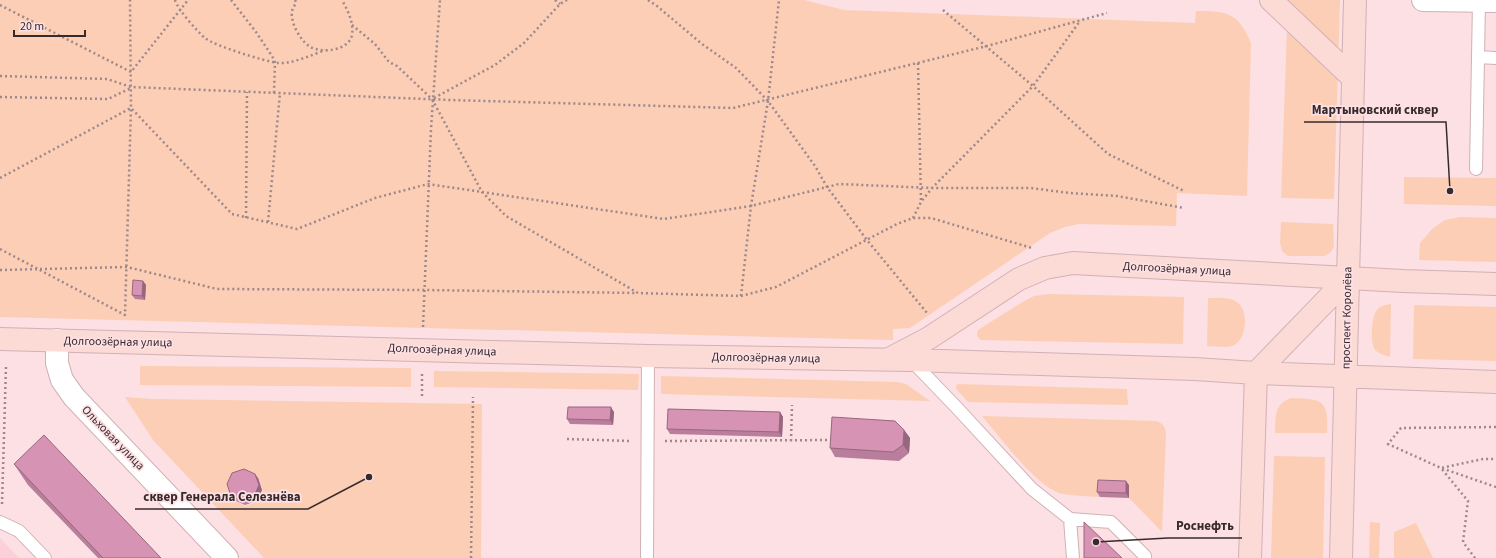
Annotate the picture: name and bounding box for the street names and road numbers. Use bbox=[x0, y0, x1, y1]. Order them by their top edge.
street label: Долгоозёрная улица bbox=[1122, 258, 1232, 280]
street label: проспект Королёва bbox=[1338, 267, 1356, 369]
street label: Долгоозёрная улица bbox=[63, 333, 173, 351]
street label: Долгоозёрная улица bbox=[387, 340, 497, 360]
street label: Долгоозёрная улица bbox=[711, 349, 821, 367]
street label: Ольховая улица bbox=[78, 402, 148, 474]

